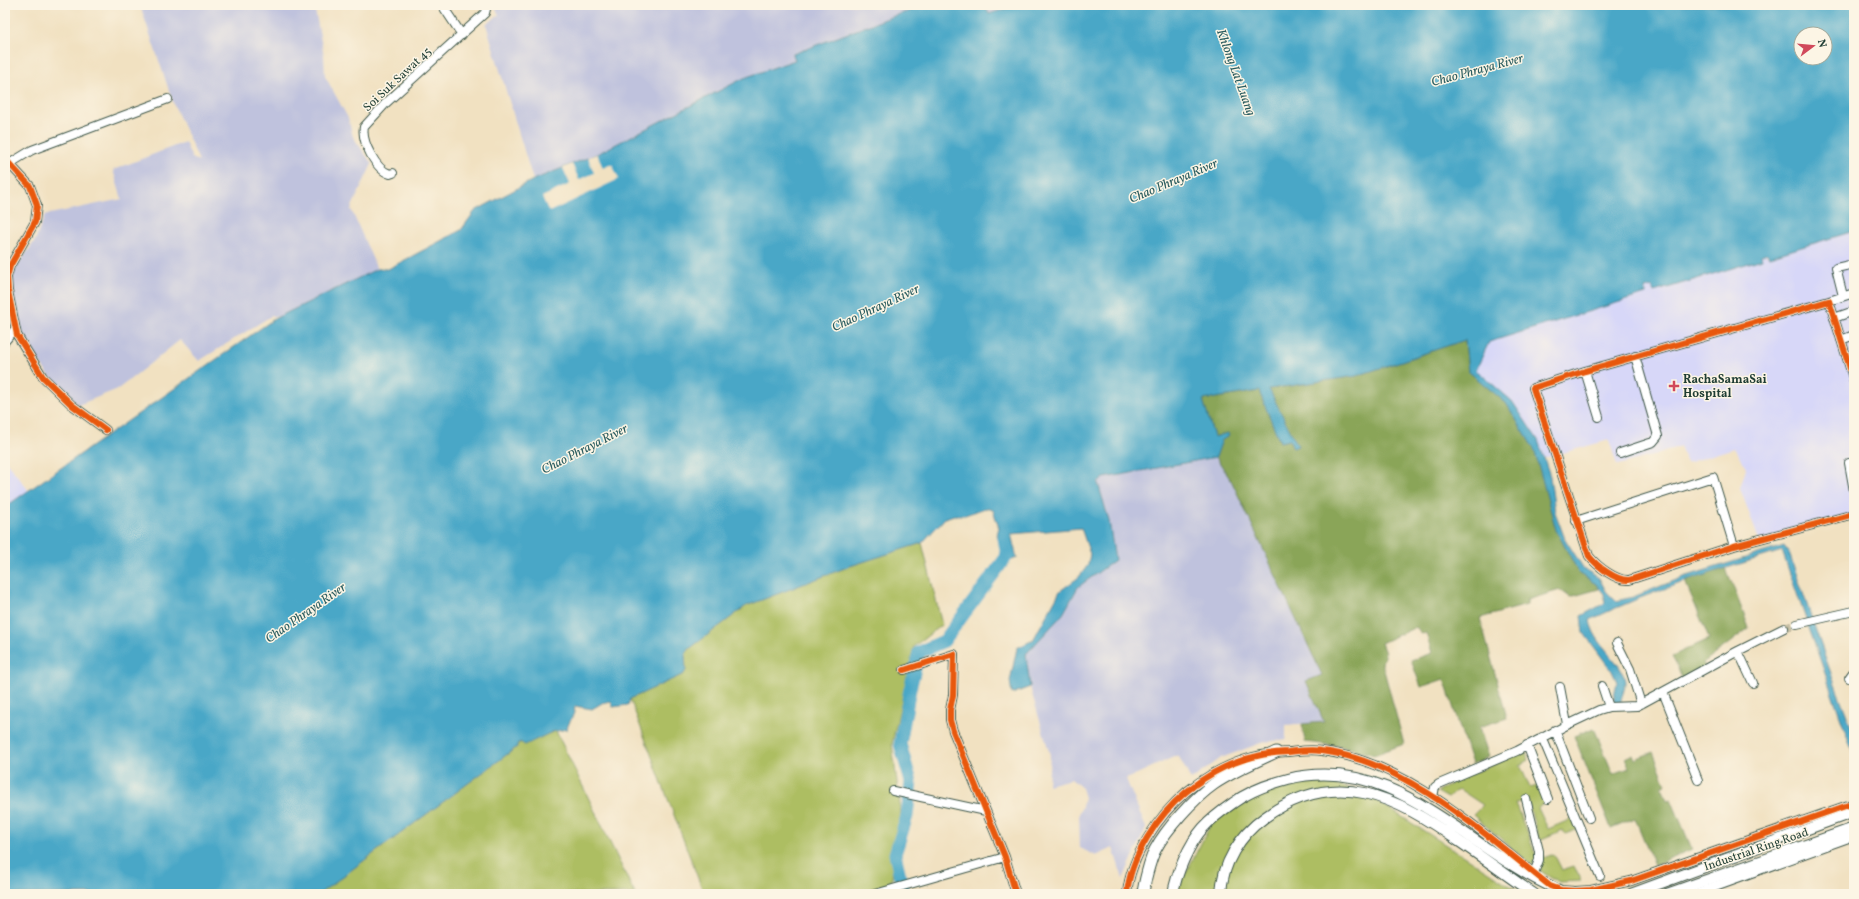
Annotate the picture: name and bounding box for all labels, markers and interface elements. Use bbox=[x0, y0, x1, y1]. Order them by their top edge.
north arrow bbox=[1793, 26, 1833, 66]
water label: Khlong Lat Luang bbox=[1211, 27, 1259, 119]
text: N bbox=[1813, 38, 1829, 50]
street label: Soi Suk Sawat 45 bbox=[360, 44, 435, 116]
water label: Chao Phraya River bbox=[1429, 50, 1526, 92]
water label: Chao Phraya River bbox=[1127, 155, 1221, 209]
water label: Chao Phraya River bbox=[829, 281, 923, 337]
place label: RachaSamaSai Hospital bbox=[1683, 372, 1767, 402]
marker: RachaSamaSai Hospital bbox=[1668, 380, 1680, 392]
water label: Chao Phraya River bbox=[539, 420, 631, 479]
water label: Chao Phraya River bbox=[262, 579, 350, 648]
street label: Industrial Ring Road bbox=[1702, 824, 1811, 875]

